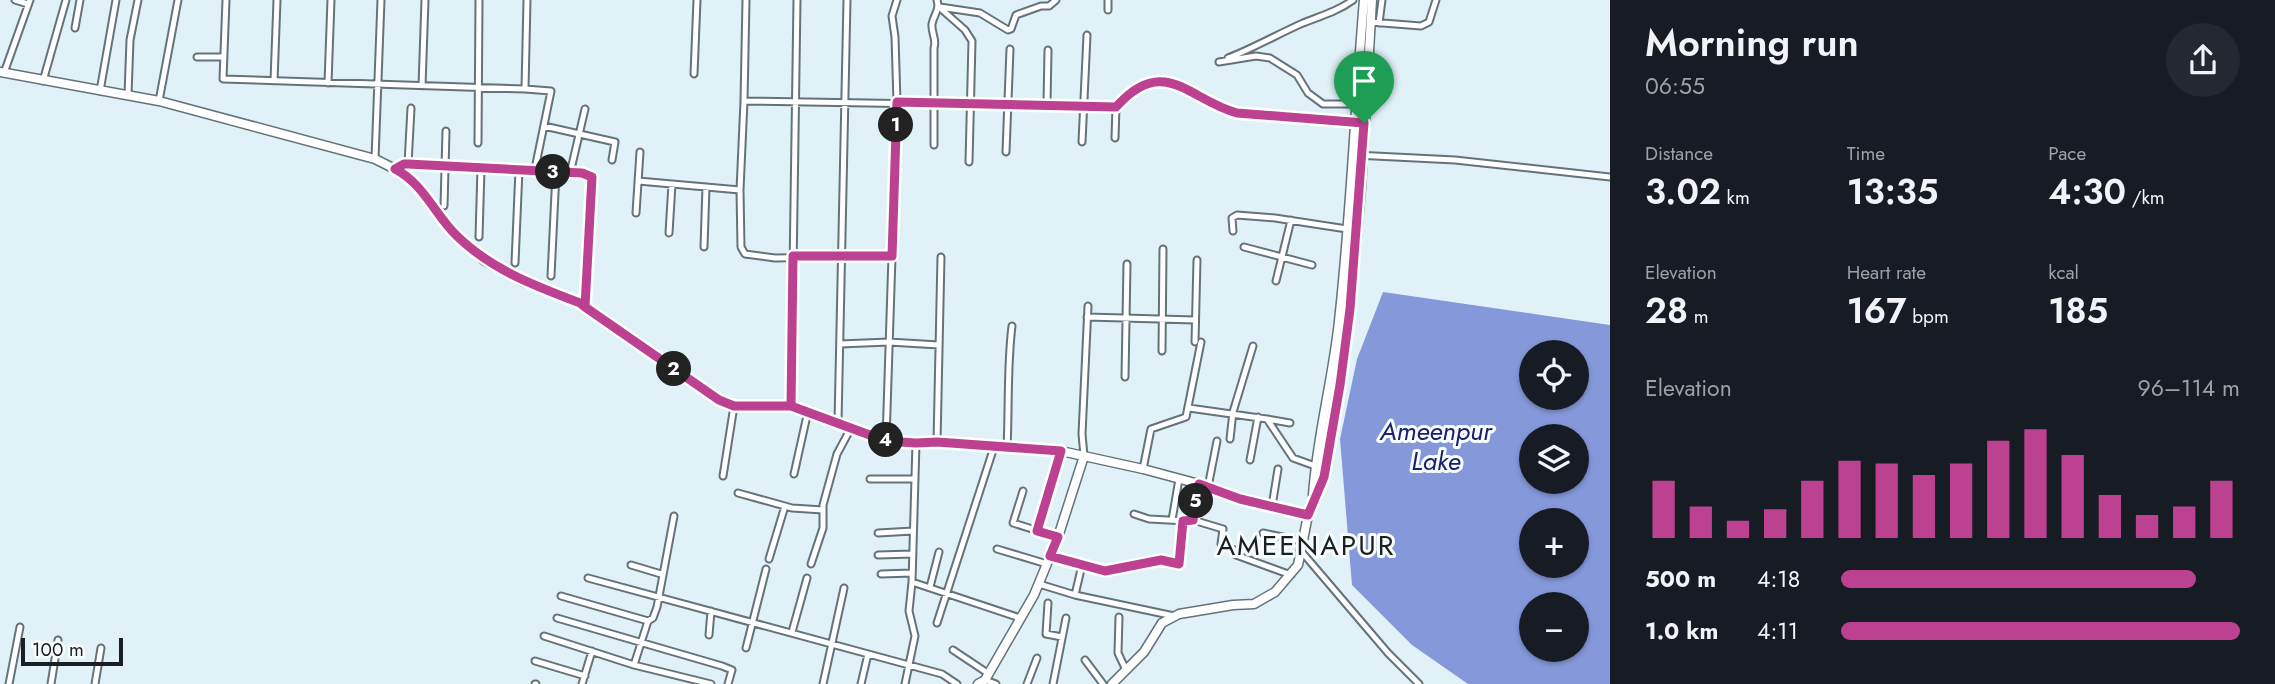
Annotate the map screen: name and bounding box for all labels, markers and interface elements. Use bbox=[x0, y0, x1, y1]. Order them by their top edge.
text: Morning run bbox=[1645, 15, 1859, 70]
button: share bbox=[2166, 23, 2240, 97]
pin bbox=[1334, 51, 1394, 123]
icon: arrive bbox=[1345, 62, 1383, 100]
text: 06:55 bbox=[1645, 69, 1705, 103]
pin: 1 bbox=[878, 108, 914, 142]
text: 1 bbox=[891, 111, 900, 138]
text: Distance bbox=[1645, 140, 1713, 167]
text: Time bbox=[1847, 140, 1885, 167]
text: Pace bbox=[2048, 140, 2086, 167]
pin: 3 bbox=[536, 154, 570, 190]
text: 3 bbox=[547, 158, 558, 185]
text: 3.02 bbox=[1645, 167, 1721, 217]
text: 13:35 bbox=[1847, 167, 1938, 217]
text: 4:30 bbox=[2048, 167, 2126, 217]
text: km bbox=[1721, 184, 1750, 211]
text: /km bbox=[2126, 184, 2165, 211]
text: Elevation bbox=[1645, 259, 1717, 286]
text: Heart rate bbox=[1847, 259, 1926, 286]
text: kcal bbox=[2048, 259, 2079, 286]
text: 28 bbox=[1645, 286, 1688, 336]
text: 167 bbox=[1847, 286, 1907, 336]
text: 185 bbox=[2048, 286, 2108, 336]
text: m bbox=[1688, 303, 1709, 330]
text: bpm bbox=[1907, 303, 1949, 330]
map controls bbox=[1519, 340, 1589, 662]
button: locate bbox=[1519, 340, 1589, 410]
pin: 2 bbox=[656, 352, 692, 386]
text: 2 bbox=[667, 355, 680, 382]
text: Elevation bbox=[1645, 371, 1732, 405]
text: 96–114 m bbox=[2138, 371, 2240, 405]
water label: Ameenpur Lake bbox=[1379, 412, 1493, 480]
pin: 4 bbox=[868, 422, 903, 458]
button: layers bbox=[1519, 424, 1589, 494]
text: 4 bbox=[879, 426, 892, 453]
pin: 5 bbox=[1178, 484, 1214, 518]
text: 5 bbox=[1189, 487, 1202, 514]
button: + bbox=[1519, 508, 1589, 578]
district label: AMEENAPUR bbox=[1217, 525, 1395, 566]
text: 500 m bbox=[1645, 562, 1716, 596]
text: 4:18 bbox=[1757, 562, 1800, 596]
button: − bbox=[1519, 592, 1589, 662]
text: 1.0 km bbox=[1645, 614, 1718, 648]
text: 4:11 bbox=[1757, 614, 1798, 648]
scale bar bbox=[21, 635, 122, 667]
text: 100 m bbox=[32, 636, 84, 663]

